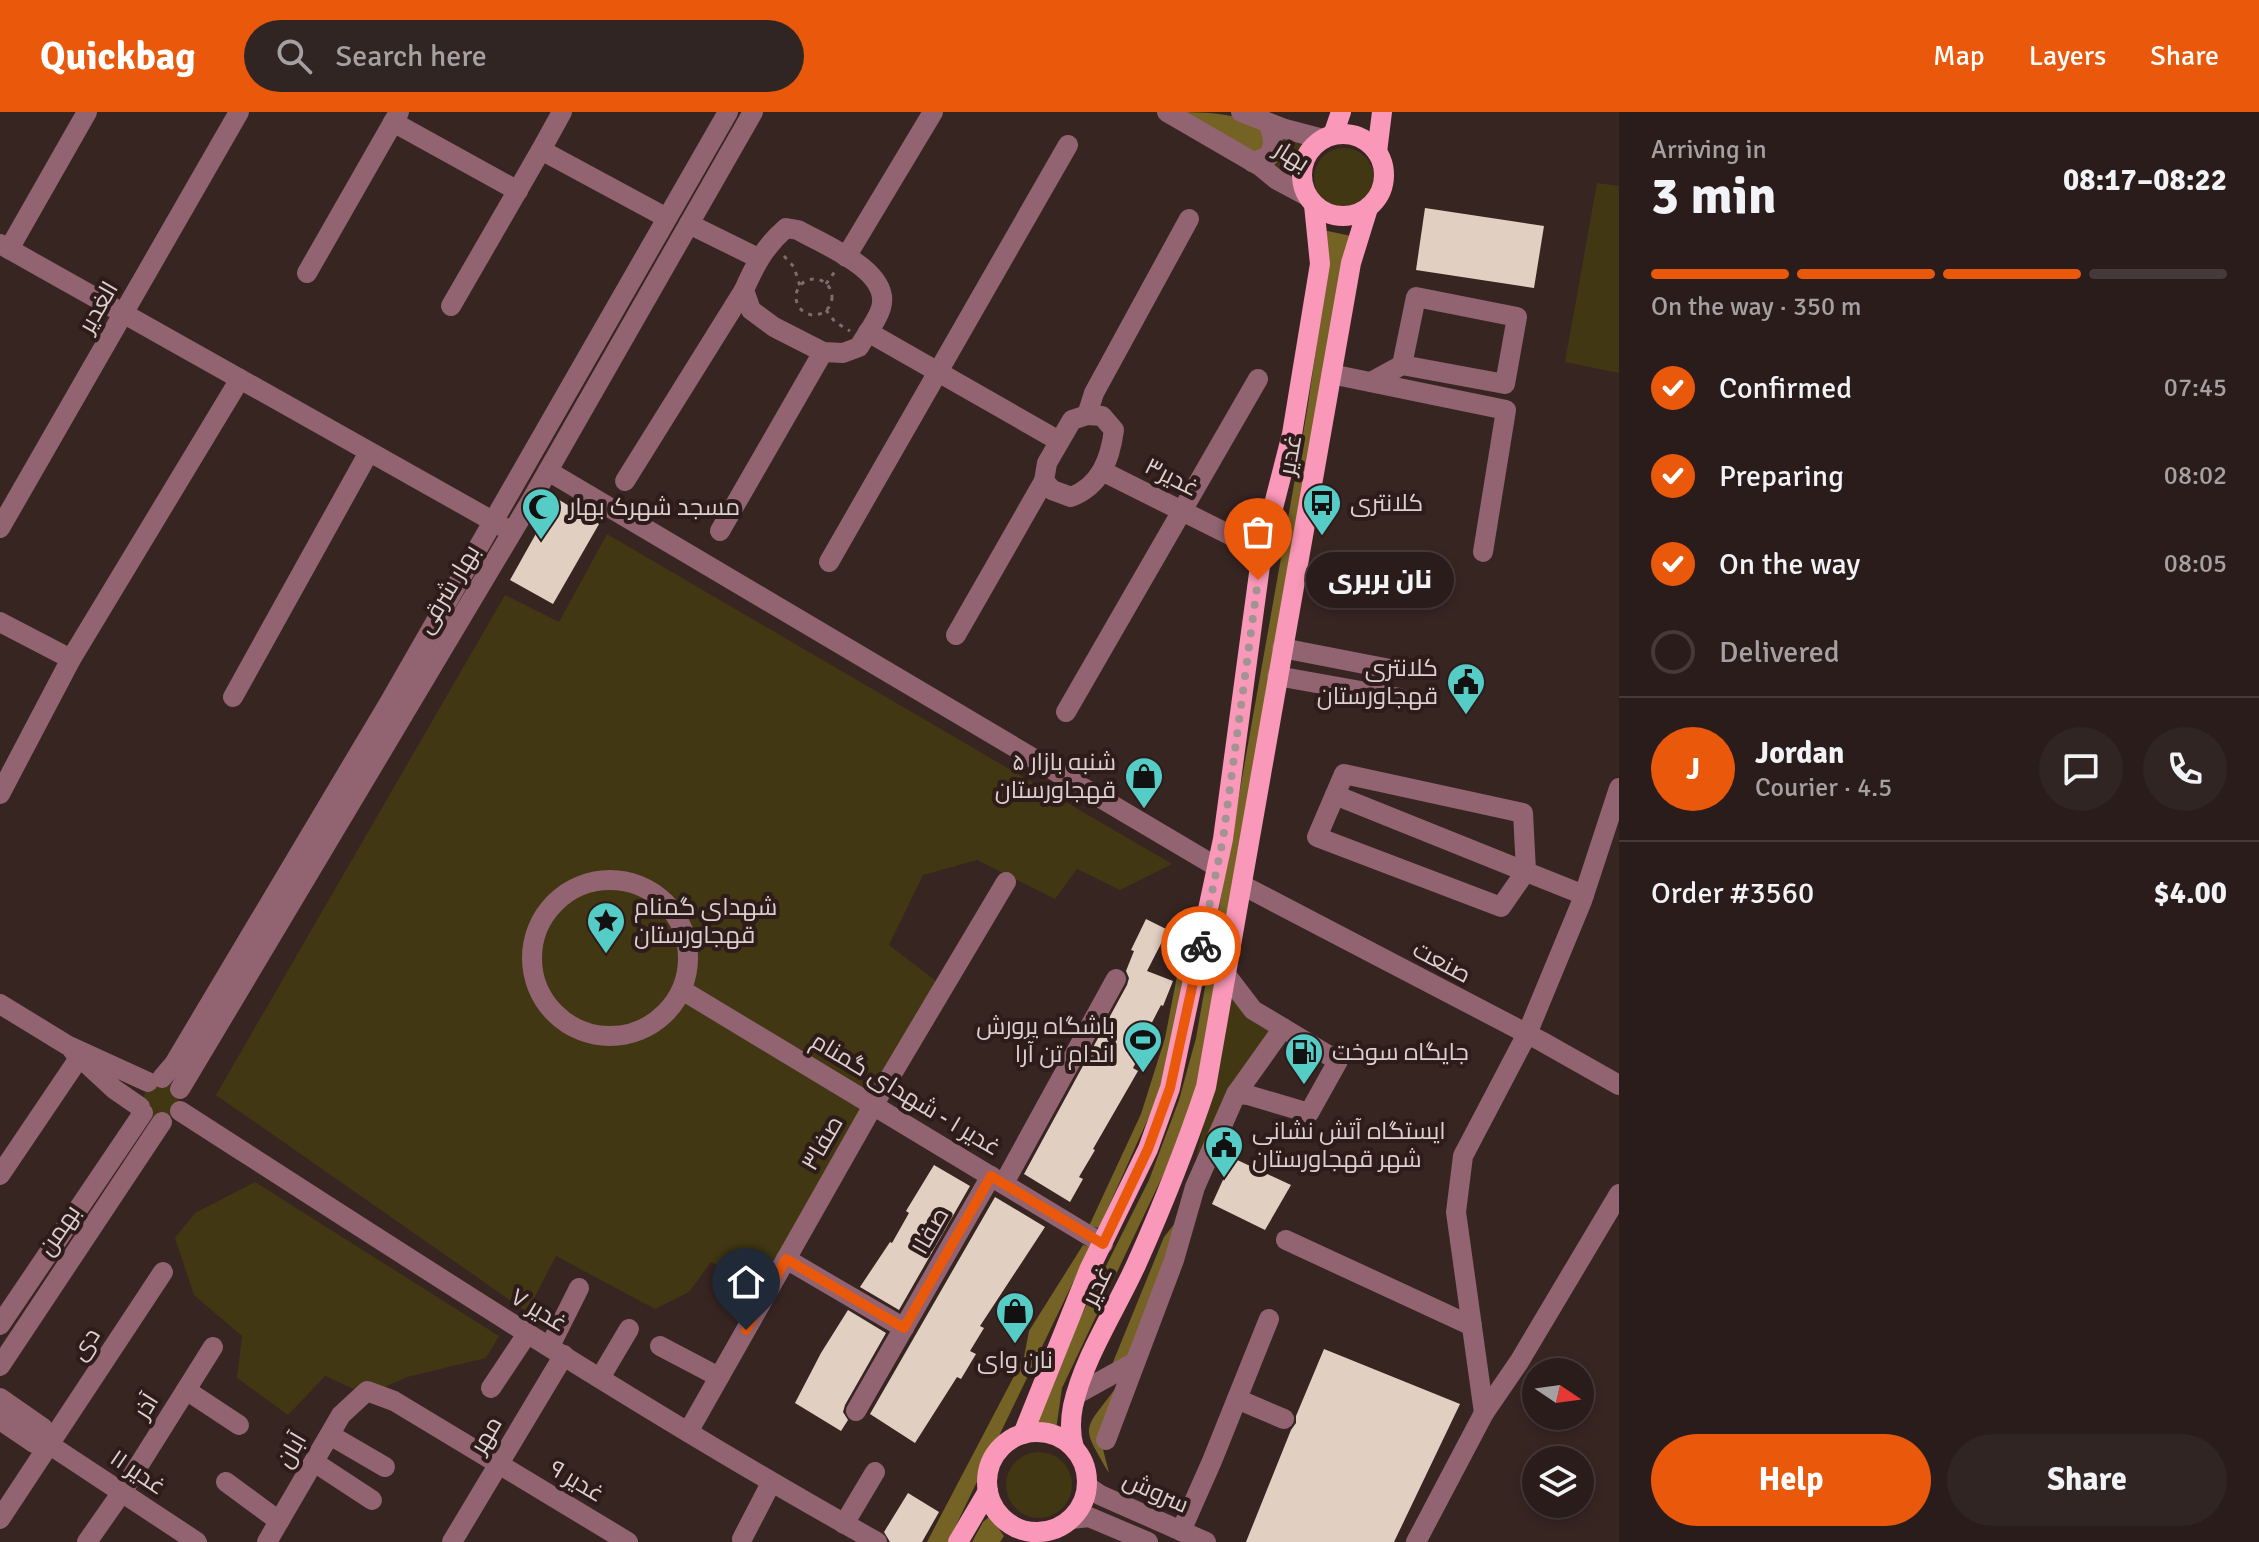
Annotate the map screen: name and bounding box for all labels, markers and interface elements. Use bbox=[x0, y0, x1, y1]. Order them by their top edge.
search box bbox=[244, 20, 804, 92]
text: Quickbag bbox=[40, 33, 196, 80]
icon: search bbox=[272, 34, 316, 78]
text: Search here bbox=[336, 38, 487, 75]
text: Map bbox=[1933, 39, 1985, 73]
text: Layers bbox=[2029, 39, 2106, 73]
text: Share bbox=[2150, 39, 2219, 73]
street label: بهار bbox=[1267, 133, 1315, 178]
text: Arriving in bbox=[1651, 134, 1767, 166]
text: 08:17–08:22 bbox=[2063, 162, 2227, 199]
text: 3 min bbox=[1651, 164, 1777, 228]
street label: الغدیر bbox=[70, 276, 125, 340]
text: On the way · 350 m bbox=[1651, 291, 1861, 323]
icon: check bbox=[1651, 366, 1695, 410]
text: Confirmed bbox=[1719, 370, 1852, 407]
text: 07:45 bbox=[2164, 372, 2227, 404]
street label: غدیر bbox=[1271, 432, 1308, 480]
street label: غدیر۳ bbox=[1140, 451, 1204, 503]
icon: check bbox=[1651, 454, 1695, 498]
text: Preparing bbox=[1719, 458, 1844, 495]
text: 08:02 bbox=[2164, 460, 2227, 492]
bus stop icon: کلانتری bbox=[1301, 482, 1343, 537]
mosque icon: مسجد شهرک بهار bbox=[520, 486, 562, 541]
place label: کلانتری bbox=[1350, 488, 1423, 518]
place label: مسجد شهرک بهار bbox=[567, 492, 740, 522]
pin bbox=[1224, 498, 1292, 580]
icon: bag bbox=[1236, 510, 1280, 554]
street label: بهار شرقی bbox=[410, 539, 486, 639]
icon: check bbox=[1651, 542, 1695, 586]
text: On the way bbox=[1719, 546, 1860, 583]
text: 08:05 bbox=[2164, 548, 2227, 580]
callout: نان بربری bbox=[1306, 552, 1454, 608]
text: نان بربری bbox=[1328, 564, 1432, 596]
text: Delivered bbox=[1719, 634, 1840, 671]
place label: کلانتری قهجاورستان bbox=[1317, 653, 1438, 711]
public building icon: کلانتری قهجاورستان bbox=[1445, 661, 1487, 716]
button: chat bbox=[2039, 727, 2123, 811]
button: phone bbox=[2143, 727, 2227, 811]
text: Jordan bbox=[1755, 735, 1844, 772]
place label: ۵ شنبه بازار قهجاورستان bbox=[995, 747, 1116, 805]
text: J bbox=[1686, 751, 1700, 788]
shop icon: ۵ شنبه بازار قهجاورستان bbox=[1123, 755, 1165, 810]
text: Courier · 4.5 bbox=[1755, 772, 1892, 804]
text: Order #3560 bbox=[1651, 875, 1814, 912]
text: $4.00 bbox=[2154, 875, 2227, 912]
place label: شهدای گمنام قهجاورستان bbox=[634, 892, 777, 950]
place icon: شهدای گمنام قهجاورستان bbox=[585, 900, 627, 955]
courier bbox=[1161, 906, 1241, 986]
icon: bike bbox=[1179, 924, 1223, 968]
street label: صنعت bbox=[1408, 934, 1476, 990]
place label: باشگاه پرورش اندام تن آرا bbox=[976, 1011, 1115, 1070]
sports icon: باشگاه پرورش اندام تن آرا bbox=[1122, 1019, 1164, 1074]
street label: غدیر ۱ - شهدای گمنام bbox=[805, 1026, 1006, 1163]
fuel station icon: جایگاه سوخت bbox=[1283, 1031, 1325, 1086]
place label: جایگاه سوخت bbox=[1332, 1037, 1469, 1067]
street label: صفا۳ bbox=[794, 1110, 850, 1176]
place label: ایستگاه آتش نشانی شهر قهجاورستان bbox=[1252, 1116, 1446, 1174]
public building icon: ایستگاه آتش نشانی شهر قهجاورستان bbox=[1203, 1124, 1245, 1179]
street label: بهمن bbox=[31, 1199, 87, 1261]
street label: صفا۱ bbox=[905, 1202, 955, 1260]
pin bbox=[712, 1248, 780, 1330]
icon: home bbox=[724, 1260, 768, 1304]
street label: غدیر bbox=[1074, 1261, 1119, 1313]
street label: غدیر ۷ bbox=[505, 1281, 573, 1339]
shop icon: نان وای bbox=[994, 1290, 1036, 1345]
street label: دی bbox=[63, 1322, 107, 1366]
place label: نان وای bbox=[977, 1345, 1053, 1375]
north arrow bbox=[1522, 1358, 1594, 1430]
map controls bbox=[1522, 1358, 1594, 1518]
street label: آذر bbox=[126, 1387, 165, 1426]
street label: مهر bbox=[462, 1411, 509, 1461]
street label: آبان bbox=[269, 1426, 313, 1473]
button: Help bbox=[1651, 1434, 1931, 1526]
button: Share bbox=[1947, 1434, 2227, 1526]
street label: غدیر ۱۱ bbox=[104, 1443, 172, 1501]
button: layers bbox=[1522, 1446, 1594, 1518]
street label: غدیر ۹ bbox=[544, 1453, 610, 1509]
street label: سروش bbox=[1118, 1464, 1194, 1520]

